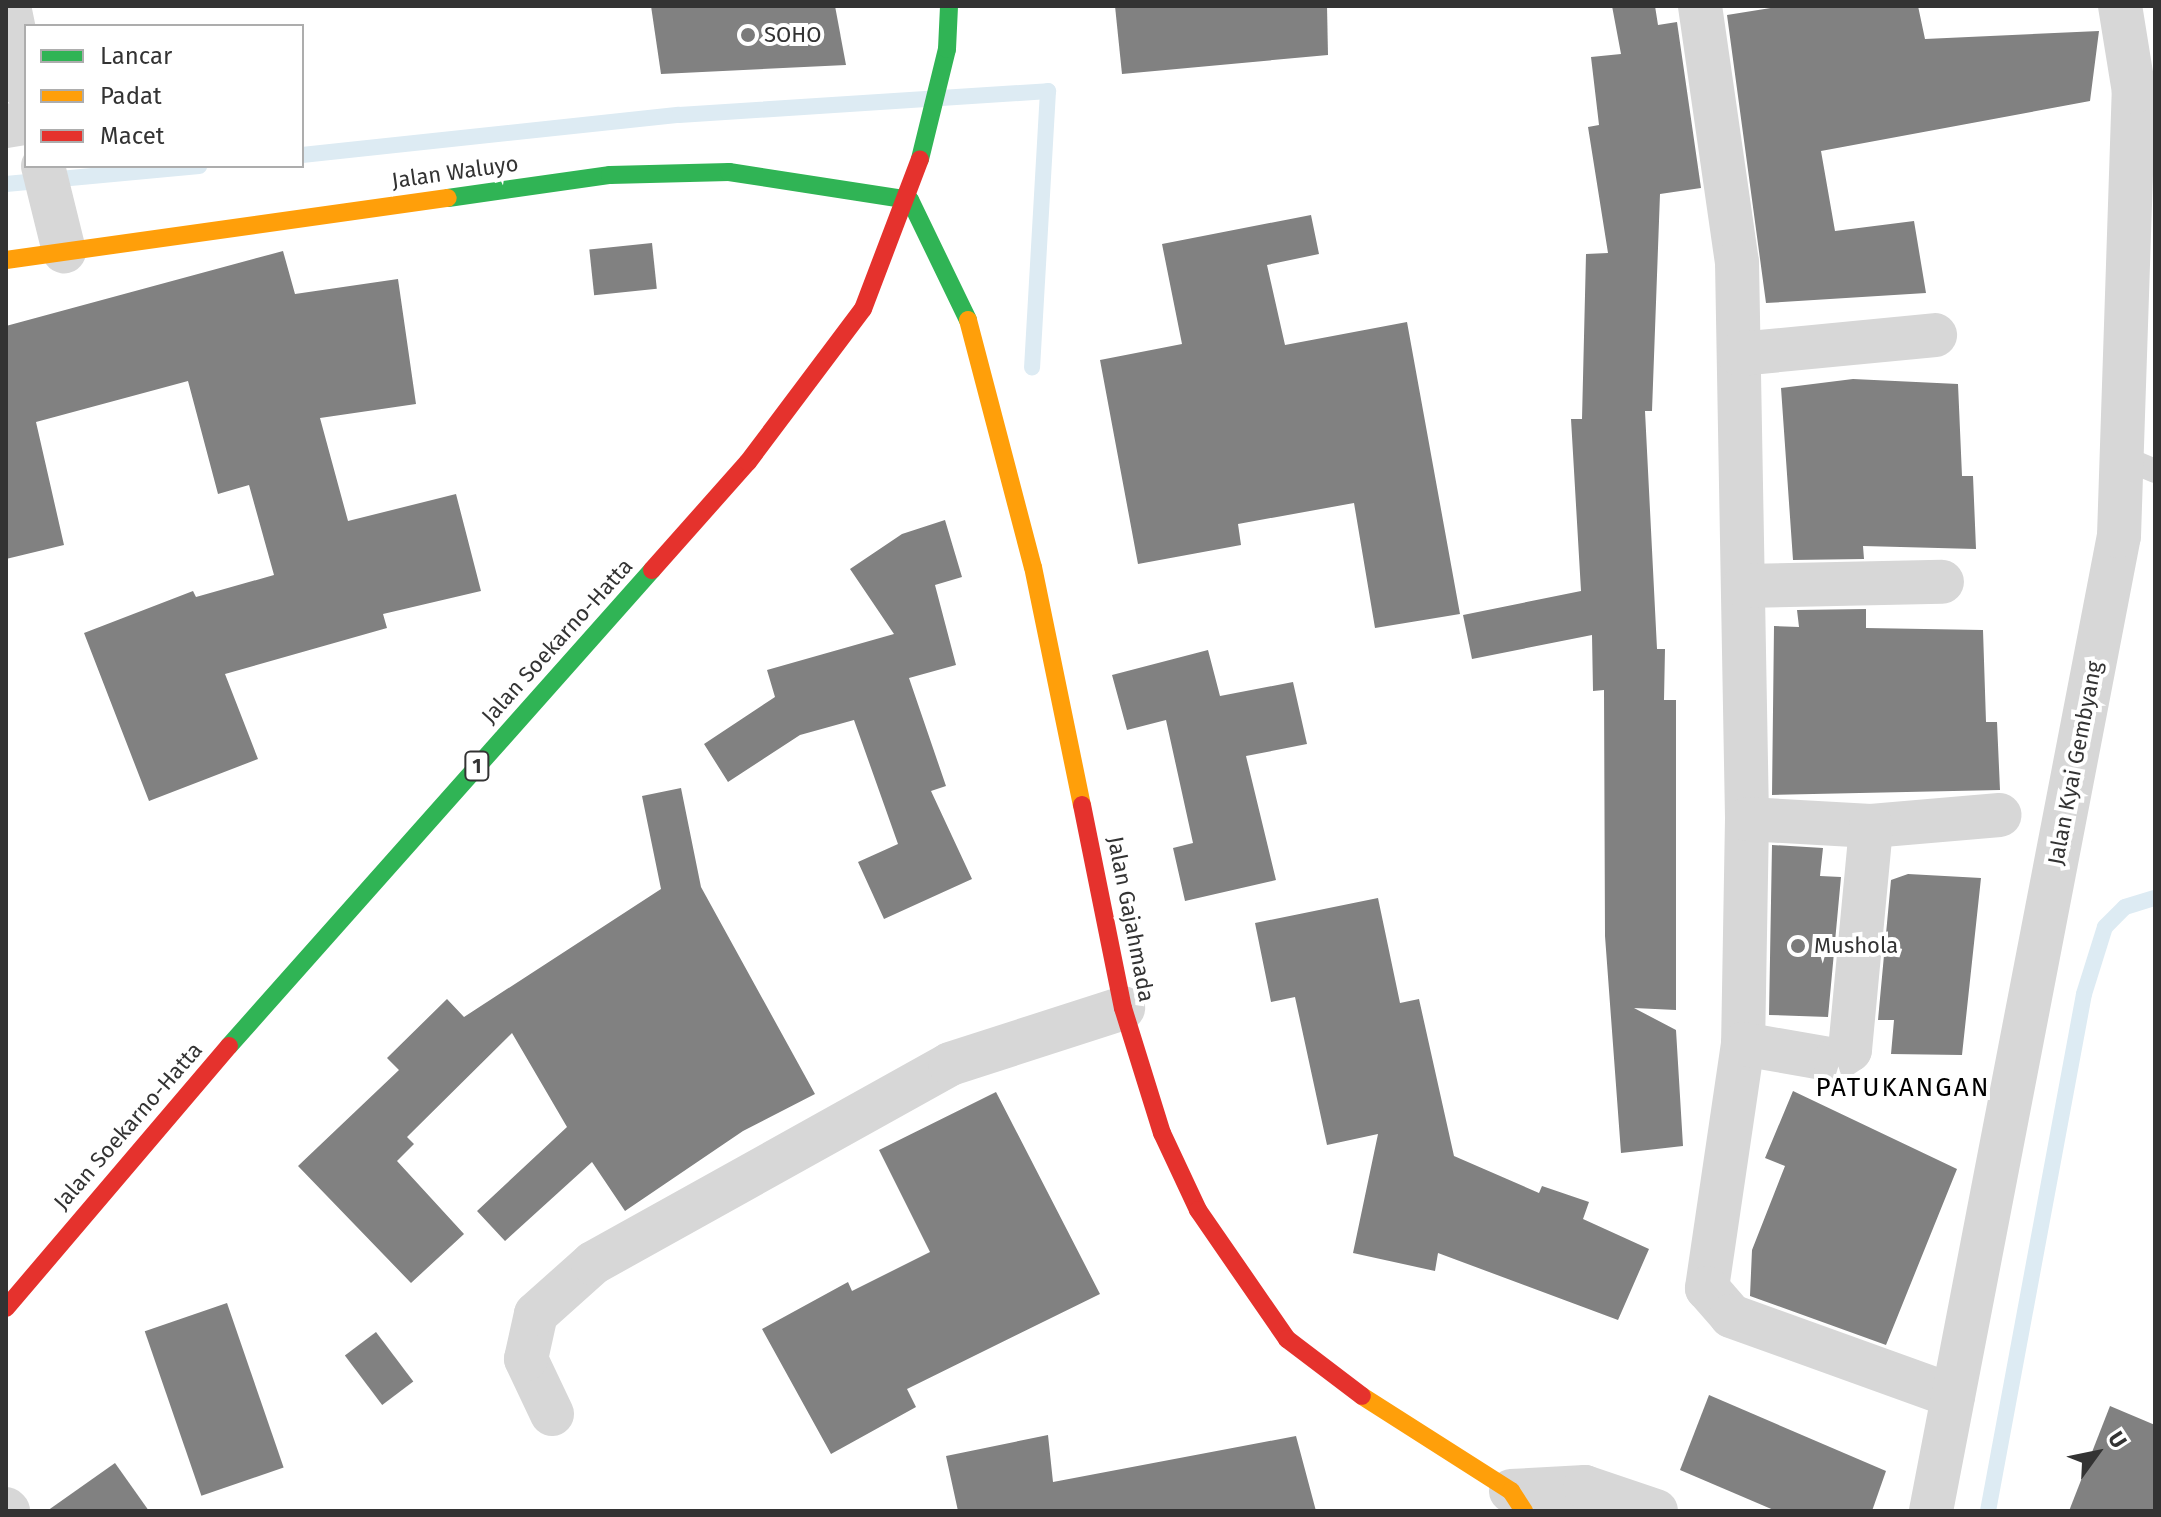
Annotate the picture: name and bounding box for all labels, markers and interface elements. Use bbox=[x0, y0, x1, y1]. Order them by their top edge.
place label: SOHO bbox=[764, 22, 821, 48]
legend bbox=[24, 24, 304, 168]
marker: SOHO bbox=[739, 26, 757, 44]
text: Lancar bbox=[100, 42, 172, 70]
text: Padat bbox=[100, 82, 162, 110]
text: Macet bbox=[100, 122, 164, 150]
street label: Jalan Waluyo bbox=[390, 150, 520, 194]
street label: Jalan Soekarno-Hatta bbox=[476, 553, 638, 729]
street label: Jalan Kyai Gembyang bbox=[2042, 659, 2108, 867]
road number: 1 bbox=[463, 750, 491, 782]
street label: Jalan Gajahmada bbox=[1102, 834, 1160, 1004]
place label: Mushola bbox=[1814, 933, 1898, 959]
marker: Mushola bbox=[1789, 937, 1807, 955]
street label: Jalan Soekarno-Hatta bbox=[48, 1037, 208, 1215]
district label: PATUKANGAN bbox=[1816, 1072, 1990, 1104]
north arrow bbox=[2057, 1413, 2137, 1493]
text: U bbox=[2102, 1426, 2133, 1453]

